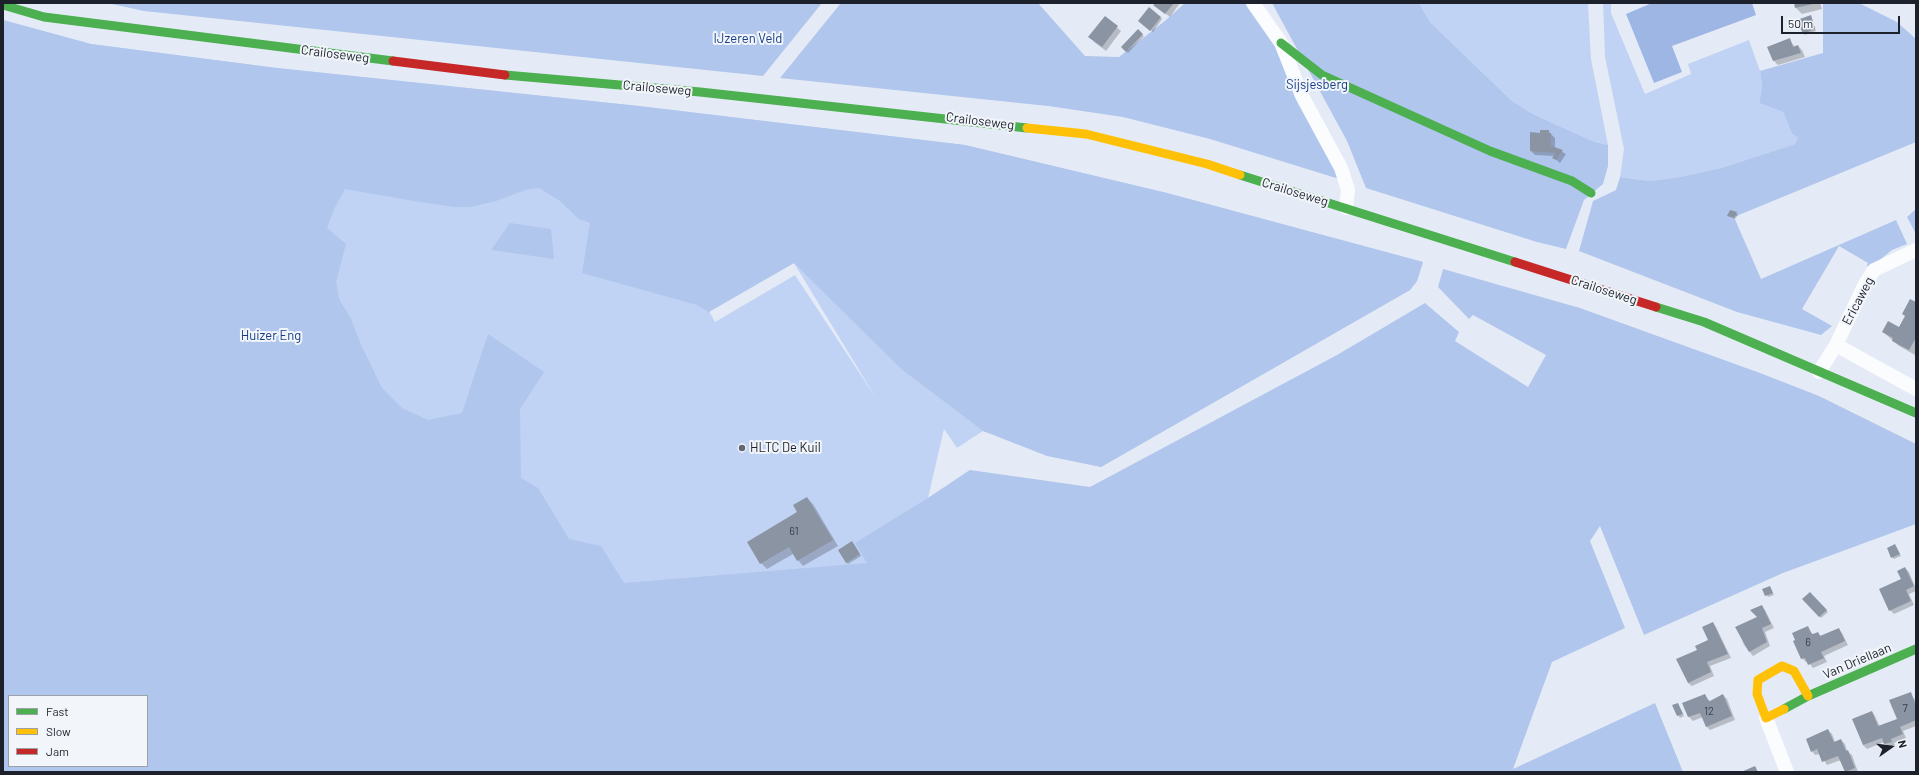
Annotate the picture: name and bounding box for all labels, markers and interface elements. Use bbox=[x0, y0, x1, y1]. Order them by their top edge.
scale bar bbox=[1783, 8, 1902, 34]
text: 50 m bbox=[1788, 16, 1813, 30]
park label: IJzeren Veld bbox=[714, 31, 782, 47]
street label: Crailoseweg bbox=[300, 42, 370, 66]
street label: Crailoseweg bbox=[622, 77, 692, 99]
park label: Sijsjesberg bbox=[1286, 77, 1348, 93]
street label: Crailoseweg bbox=[945, 109, 1015, 133]
street label: Crailoseweg bbox=[1260, 175, 1330, 209]
street label: Crailoseweg bbox=[1569, 272, 1639, 308]
street label: Ericaweg bbox=[1839, 274, 1877, 328]
park label: Huizer Eng bbox=[241, 328, 301, 344]
place label: HLTC De Kuil bbox=[750, 440, 821, 456]
marker: HLTC De Kuil bbox=[737, 443, 747, 453]
house number: 61 bbox=[789, 524, 799, 538]
house number: 6 bbox=[1805, 635, 1811, 649]
street label: Van Driellaan bbox=[1821, 640, 1893, 682]
legend bbox=[8, 695, 148, 767]
house number: 7 bbox=[1902, 701, 1908, 715]
text: Fast bbox=[46, 704, 69, 718]
house number: 12 bbox=[1704, 704, 1714, 718]
text: Slow bbox=[46, 724, 71, 738]
north arrow bbox=[1871, 727, 1911, 767]
text: N bbox=[1896, 739, 1910, 749]
text: Jam bbox=[46, 744, 69, 758]

